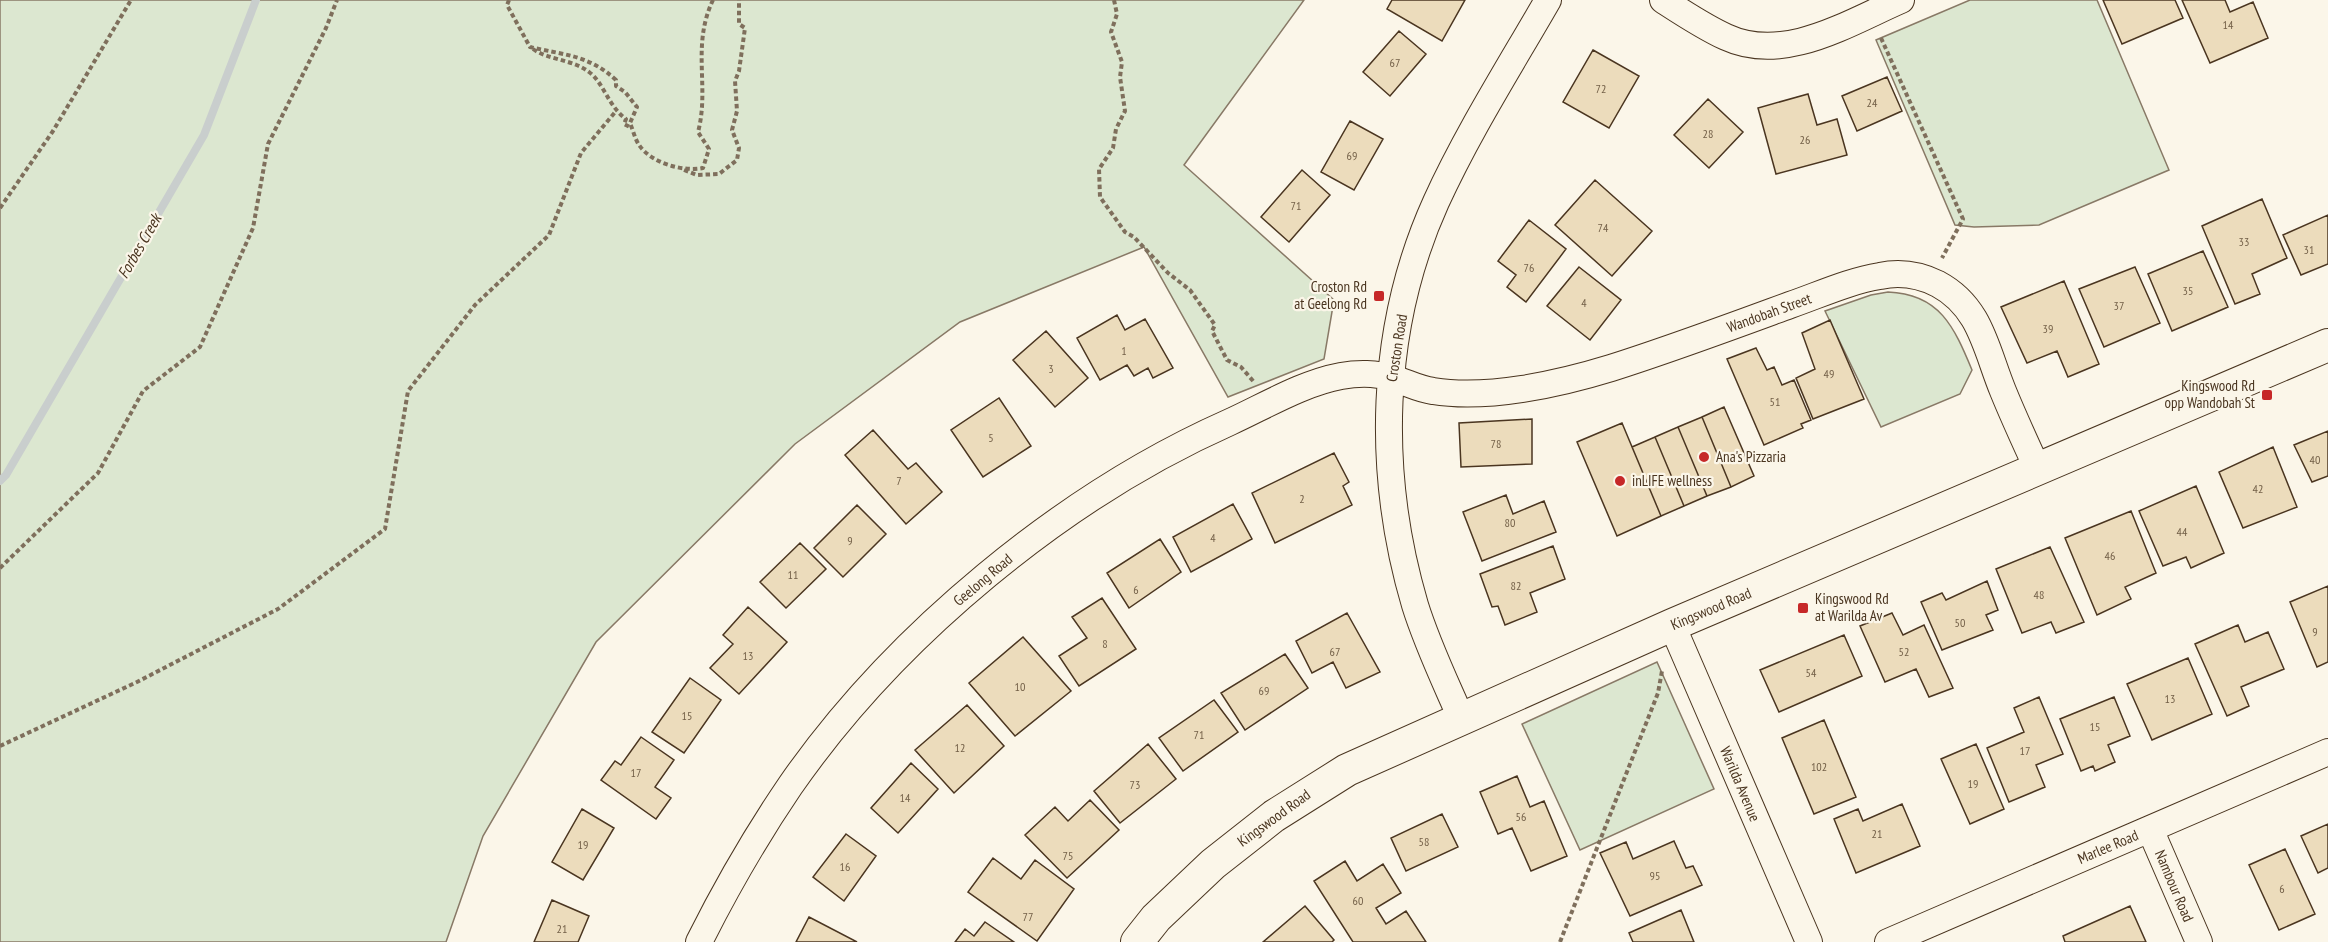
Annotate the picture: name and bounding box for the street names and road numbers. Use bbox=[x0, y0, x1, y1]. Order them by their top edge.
street label: Wandobah Street bbox=[1724, 288, 1814, 337]
street label: Croston Road bbox=[1382, 313, 1411, 383]
street label: Geelong Road bbox=[949, 549, 1016, 610]
street label: Kingswood Road bbox=[1668, 583, 1754, 634]
street label: Warilda Avenue bbox=[1716, 743, 1765, 824]
street label: Kingswood Road bbox=[1233, 785, 1314, 850]
street label: Marlee Road bbox=[2075, 825, 2141, 868]
street label: Nambour Road bbox=[2151, 847, 2198, 925]

